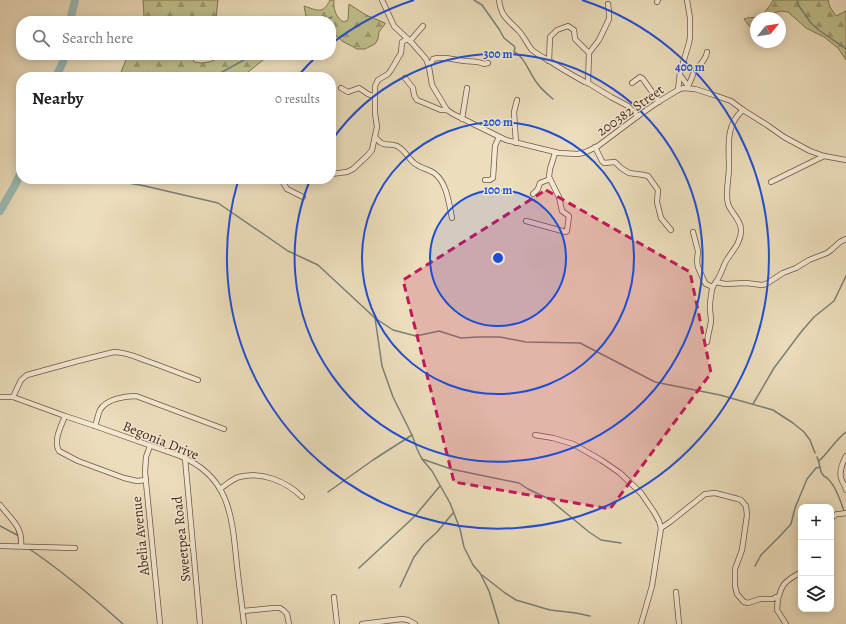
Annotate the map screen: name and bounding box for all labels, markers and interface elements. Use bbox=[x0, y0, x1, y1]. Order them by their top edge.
north arrow bbox=[750, 12, 786, 48]
search box bbox=[16, 16, 336, 60]
icon: search bbox=[30, 27, 52, 49]
text: Search here bbox=[62, 28, 133, 48]
text: 300 m bbox=[483, 46, 513, 62]
text: 400 m bbox=[675, 59, 705, 75]
street label: 200382 Street bbox=[593, 80, 668, 141]
text: Nearby bbox=[32, 87, 83, 110]
text: 0 results bbox=[275, 90, 320, 107]
text: 200 m bbox=[483, 114, 513, 130]
text: 100 m bbox=[484, 182, 512, 198]
centre of rings bbox=[491, 251, 505, 265]
street label: Begonia Drive bbox=[120, 417, 202, 464]
street label: Abelia Avenue bbox=[127, 495, 154, 578]
street label: Sweetpea Road bbox=[168, 495, 195, 583]
map controls bbox=[798, 504, 834, 612]
button: + bbox=[798, 504, 834, 540]
button: − bbox=[798, 540, 834, 576]
button: layers bbox=[798, 576, 834, 612]

